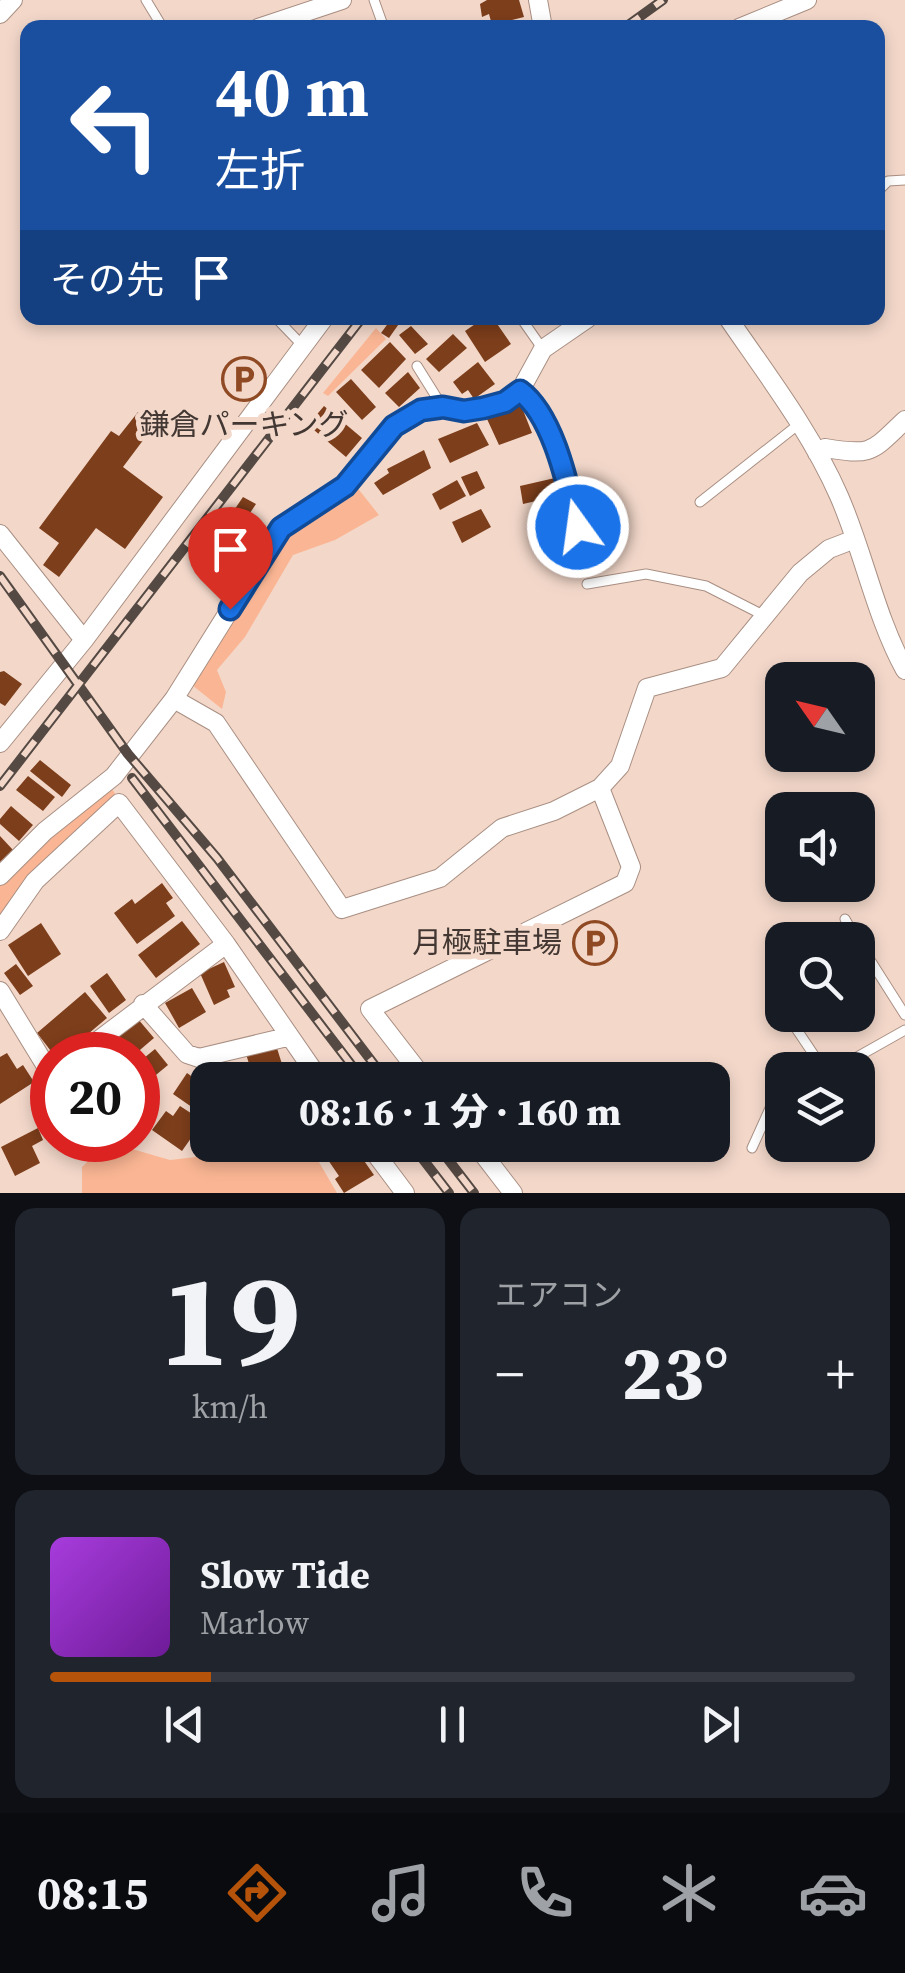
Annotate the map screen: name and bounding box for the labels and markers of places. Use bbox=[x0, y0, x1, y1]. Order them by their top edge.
parking icon: 鎌倉パーキング bbox=[221, 356, 267, 402]
place label: 鎌倉パーキング bbox=[139, 404, 349, 445]
pin bbox=[188, 507, 273, 610]
parking icon: 月極駐車場 bbox=[572, 920, 618, 966]
place label: 月極駐車場 bbox=[412, 922, 562, 963]

